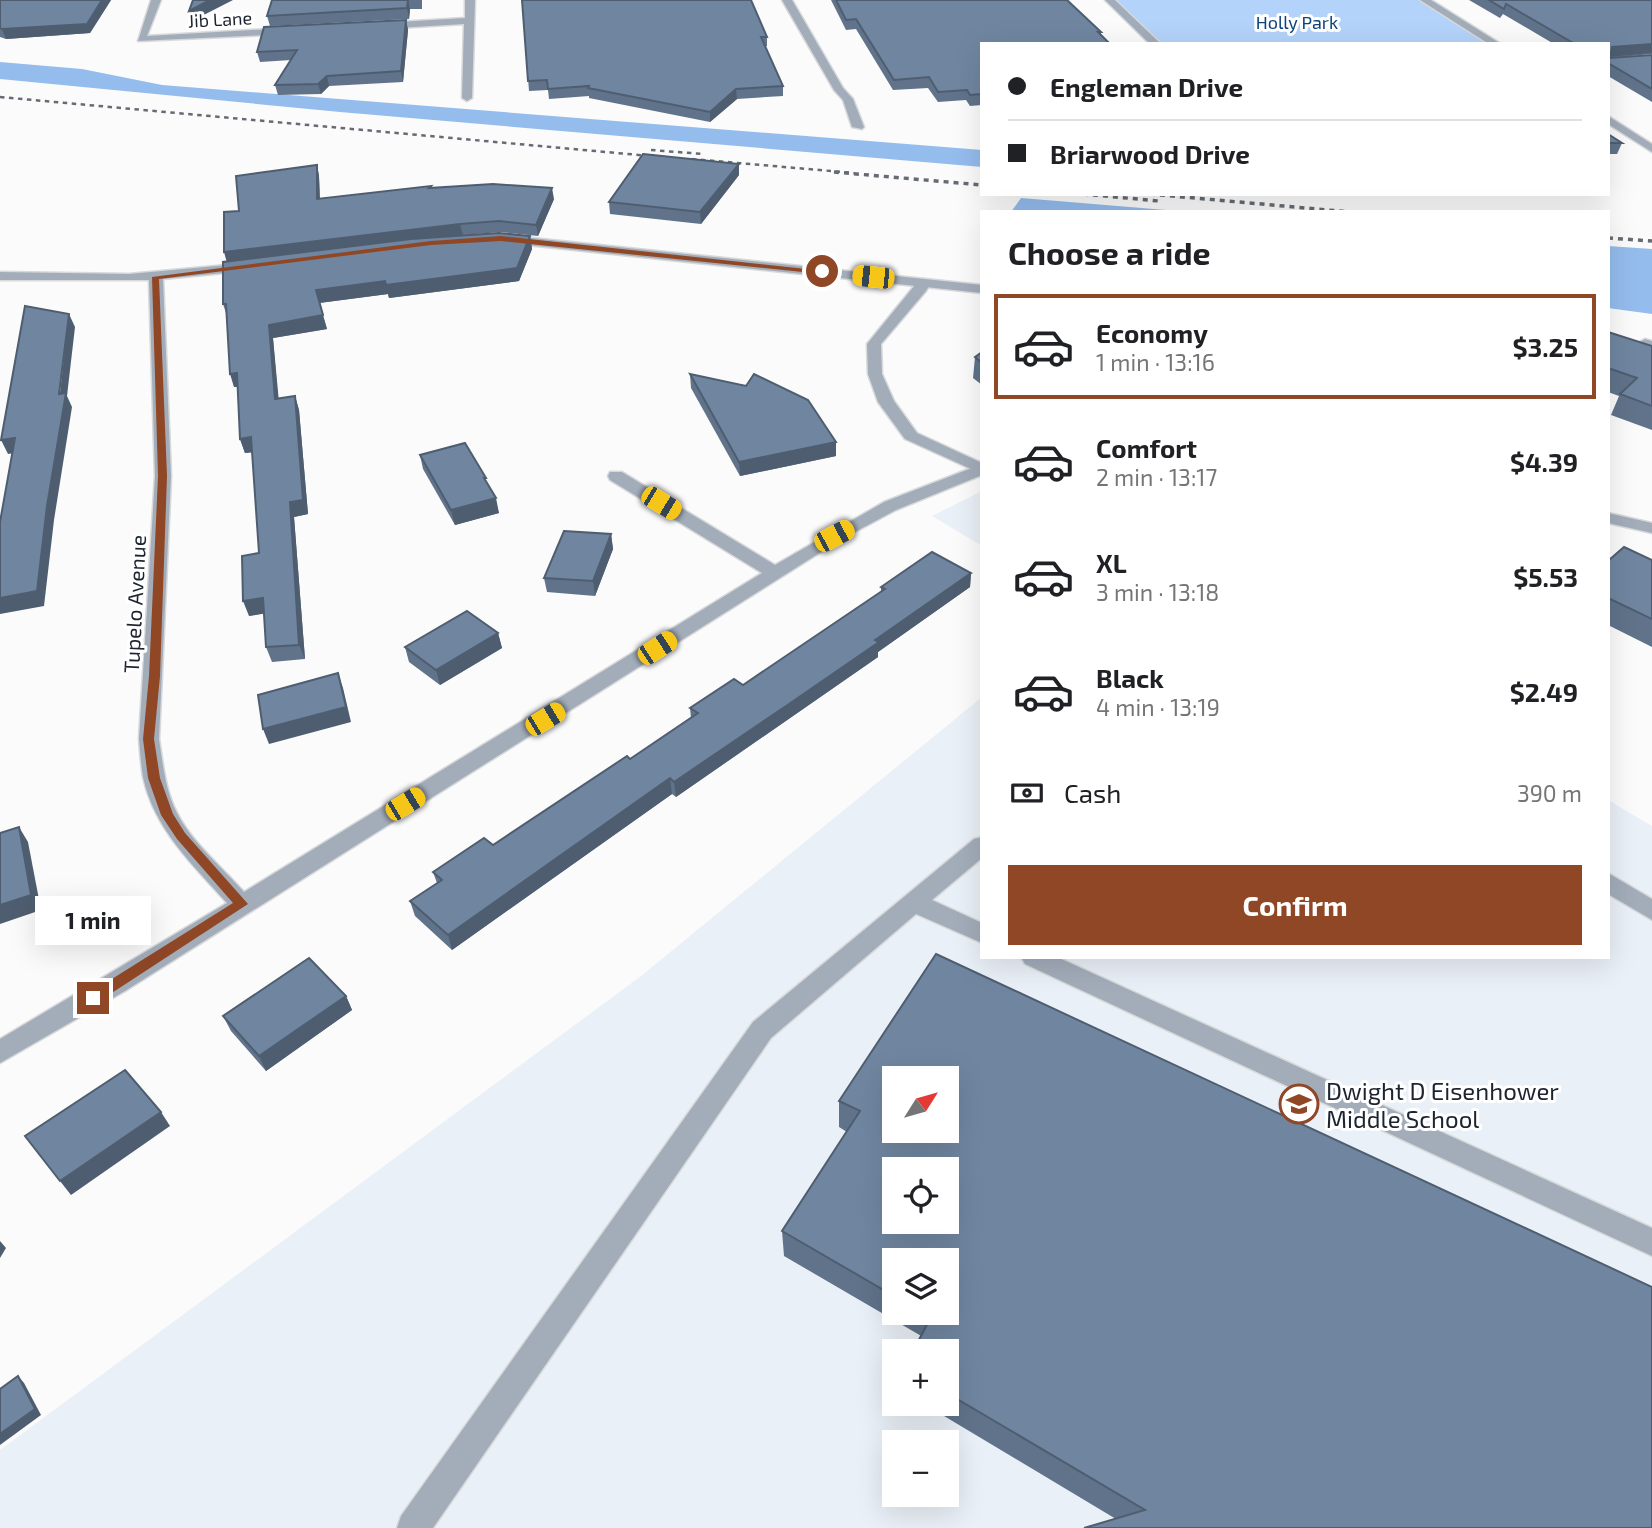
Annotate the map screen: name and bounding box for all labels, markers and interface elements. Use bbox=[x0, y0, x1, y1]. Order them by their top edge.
street label: Jib Lane bbox=[187, 6, 253, 32]
park label: Holly Park bbox=[1256, 11, 1338, 33]
text: Engleman Drive bbox=[1050, 71, 1243, 102]
text: Briarwood Drive bbox=[1050, 138, 1250, 169]
text: Choose a ride bbox=[1008, 233, 1211, 271]
route start bbox=[806, 255, 838, 287]
car bbox=[852, 264, 895, 290]
icon: car bbox=[1012, 315, 1075, 378]
text: Economy bbox=[1096, 317, 1208, 348]
text: $3.25 bbox=[1512, 331, 1578, 362]
text: 1 min · 13:16 bbox=[1096, 348, 1215, 376]
icon: car bbox=[1012, 430, 1075, 493]
text: Comfort bbox=[1096, 432, 1197, 463]
text: $4.39 bbox=[1510, 446, 1578, 477]
text: 2 min · 13:17 bbox=[1096, 463, 1217, 491]
car bbox=[638, 483, 685, 523]
car bbox=[811, 517, 858, 555]
street label: Tupelo Avenue bbox=[118, 534, 150, 674]
icon: car bbox=[1012, 545, 1075, 608]
text: XL bbox=[1096, 547, 1127, 578]
text: $5.53 bbox=[1513, 561, 1578, 592]
text: 3 min · 13:18 bbox=[1096, 578, 1219, 606]
car bbox=[634, 628, 681, 668]
icon: car bbox=[1012, 660, 1075, 723]
text: Black bbox=[1096, 662, 1164, 693]
text: $2.49 bbox=[1510, 676, 1578, 707]
text: 4 min · 13:19 bbox=[1096, 693, 1220, 721]
car bbox=[522, 699, 569, 739]
icon: cash bbox=[1008, 774, 1046, 812]
text: Cash bbox=[1064, 777, 1121, 808]
text: 390 m bbox=[1517, 779, 1582, 807]
car bbox=[382, 784, 429, 824]
button: Confirm bbox=[1008, 865, 1582, 945]
callout: 1 min bbox=[35, 897, 151, 946]
text: 1 min bbox=[65, 906, 121, 934]
route end bbox=[77, 982, 109, 1014]
north arrow bbox=[882, 1066, 959, 1143]
map controls bbox=[882, 1066, 959, 1507]
place label: Dwight D Eisenhower Middle School bbox=[1326, 1076, 1559, 1133]
school or university icon: Dwight D Eisenhower Middle School bbox=[1278, 1083, 1320, 1125]
button: locate bbox=[882, 1157, 959, 1234]
button: layers bbox=[882, 1248, 959, 1325]
button: + bbox=[882, 1339, 959, 1416]
button: − bbox=[882, 1430, 959, 1507]

